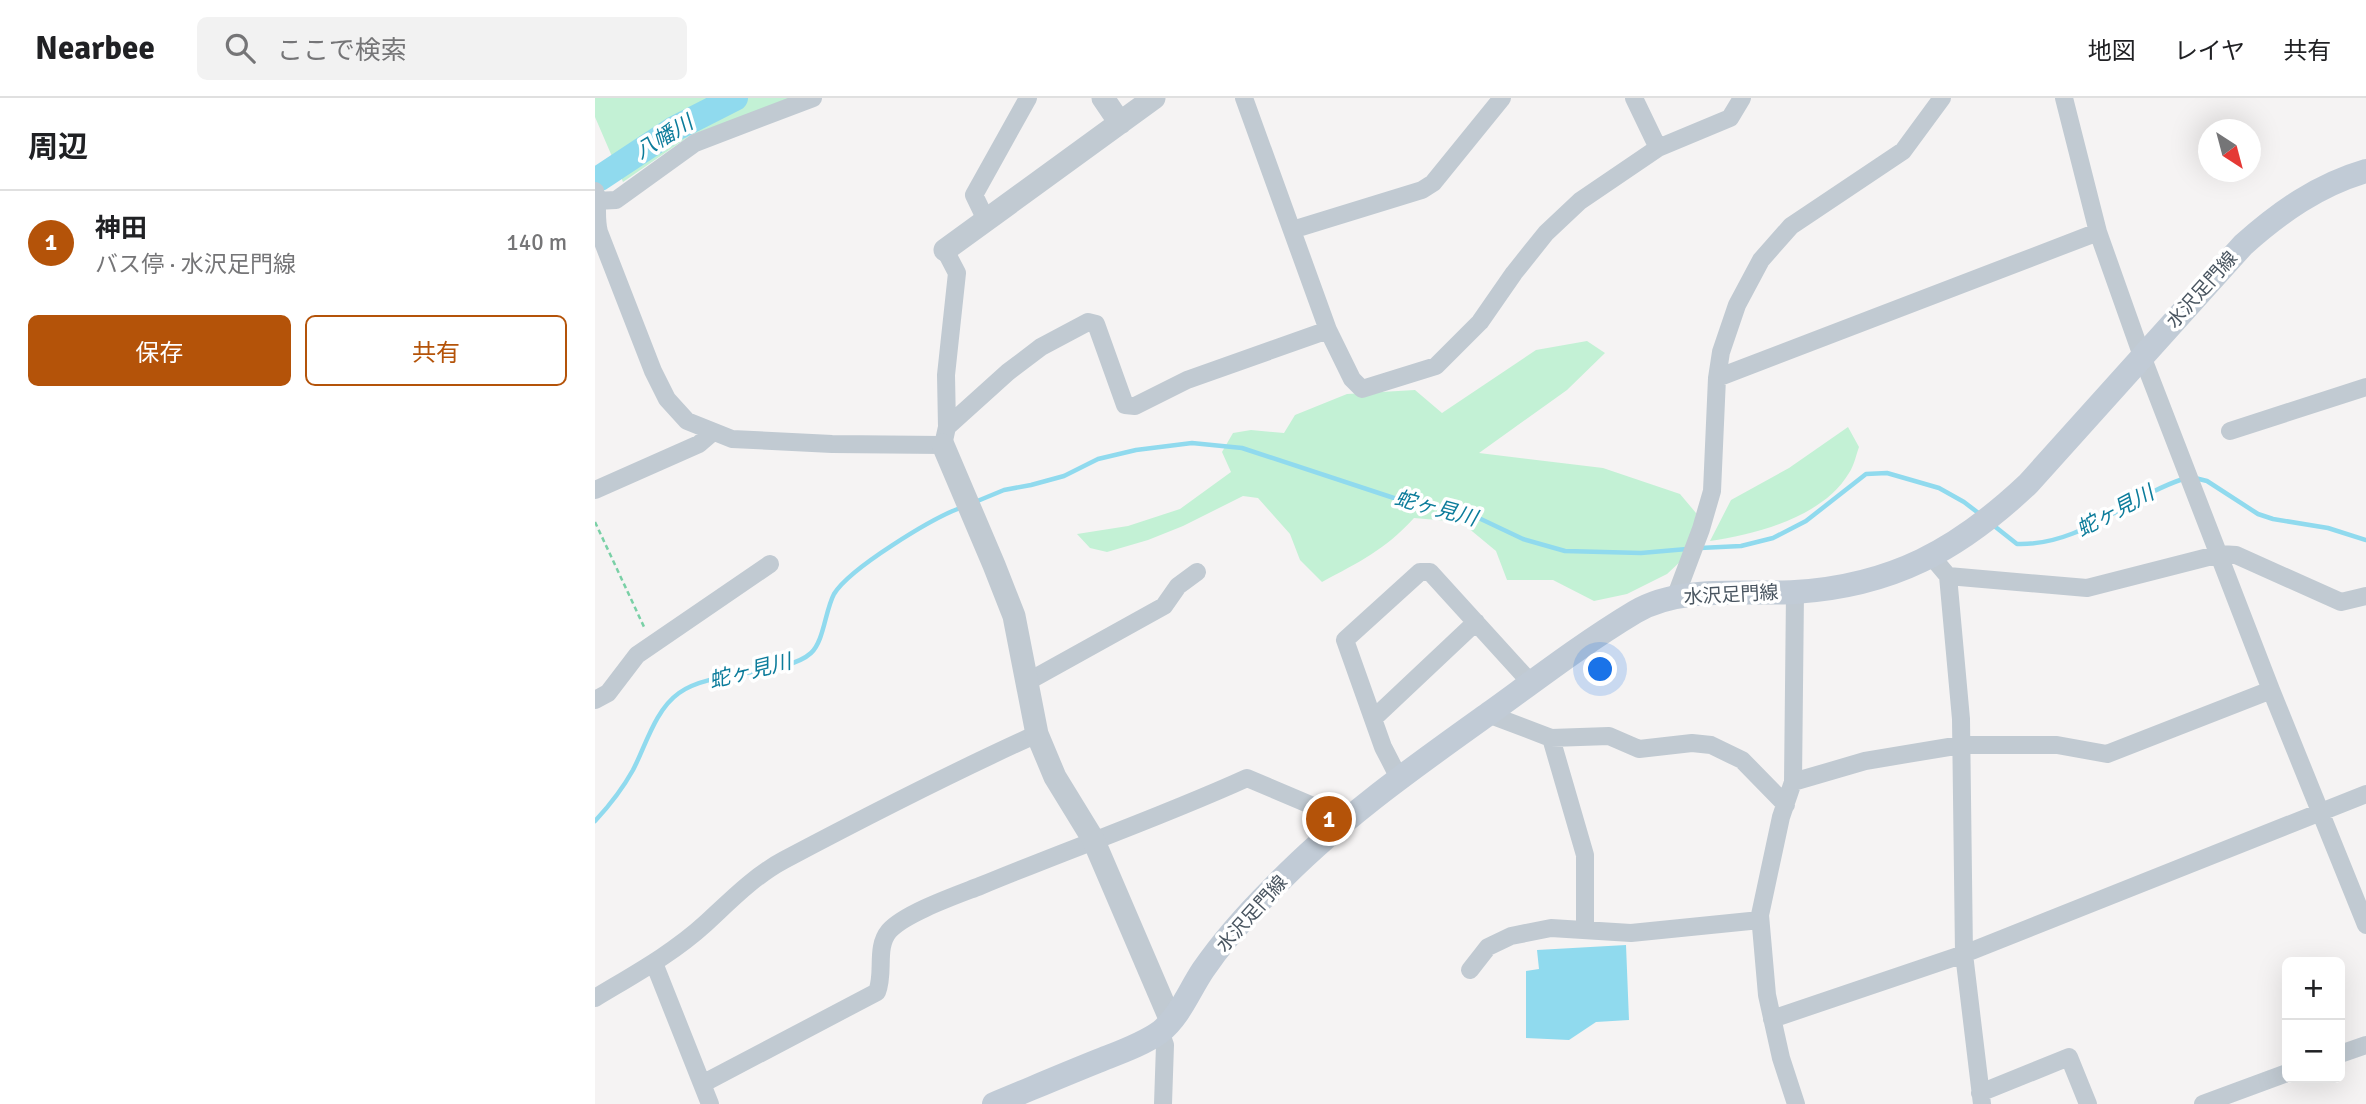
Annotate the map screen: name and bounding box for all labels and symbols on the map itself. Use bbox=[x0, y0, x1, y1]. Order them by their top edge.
water label: 八幡川 bbox=[630, 109, 699, 164]
north arrow bbox=[2198, 119, 2261, 182]
street label: 水沢足門線 bbox=[2161, 247, 2243, 333]
water label: 蛇ヶ見川 bbox=[2072, 479, 2160, 542]
water label: 蛇ヶ見川 bbox=[1392, 485, 1482, 532]
street label: 水沢足門線 bbox=[1683, 581, 1779, 609]
water label: 蛇ヶ見川 bbox=[706, 648, 796, 694]
your location bbox=[1583, 652, 1617, 686]
pin: 1 bbox=[1306, 793, 1352, 845]
street label: 水沢足門線 bbox=[1211, 871, 1293, 957]

